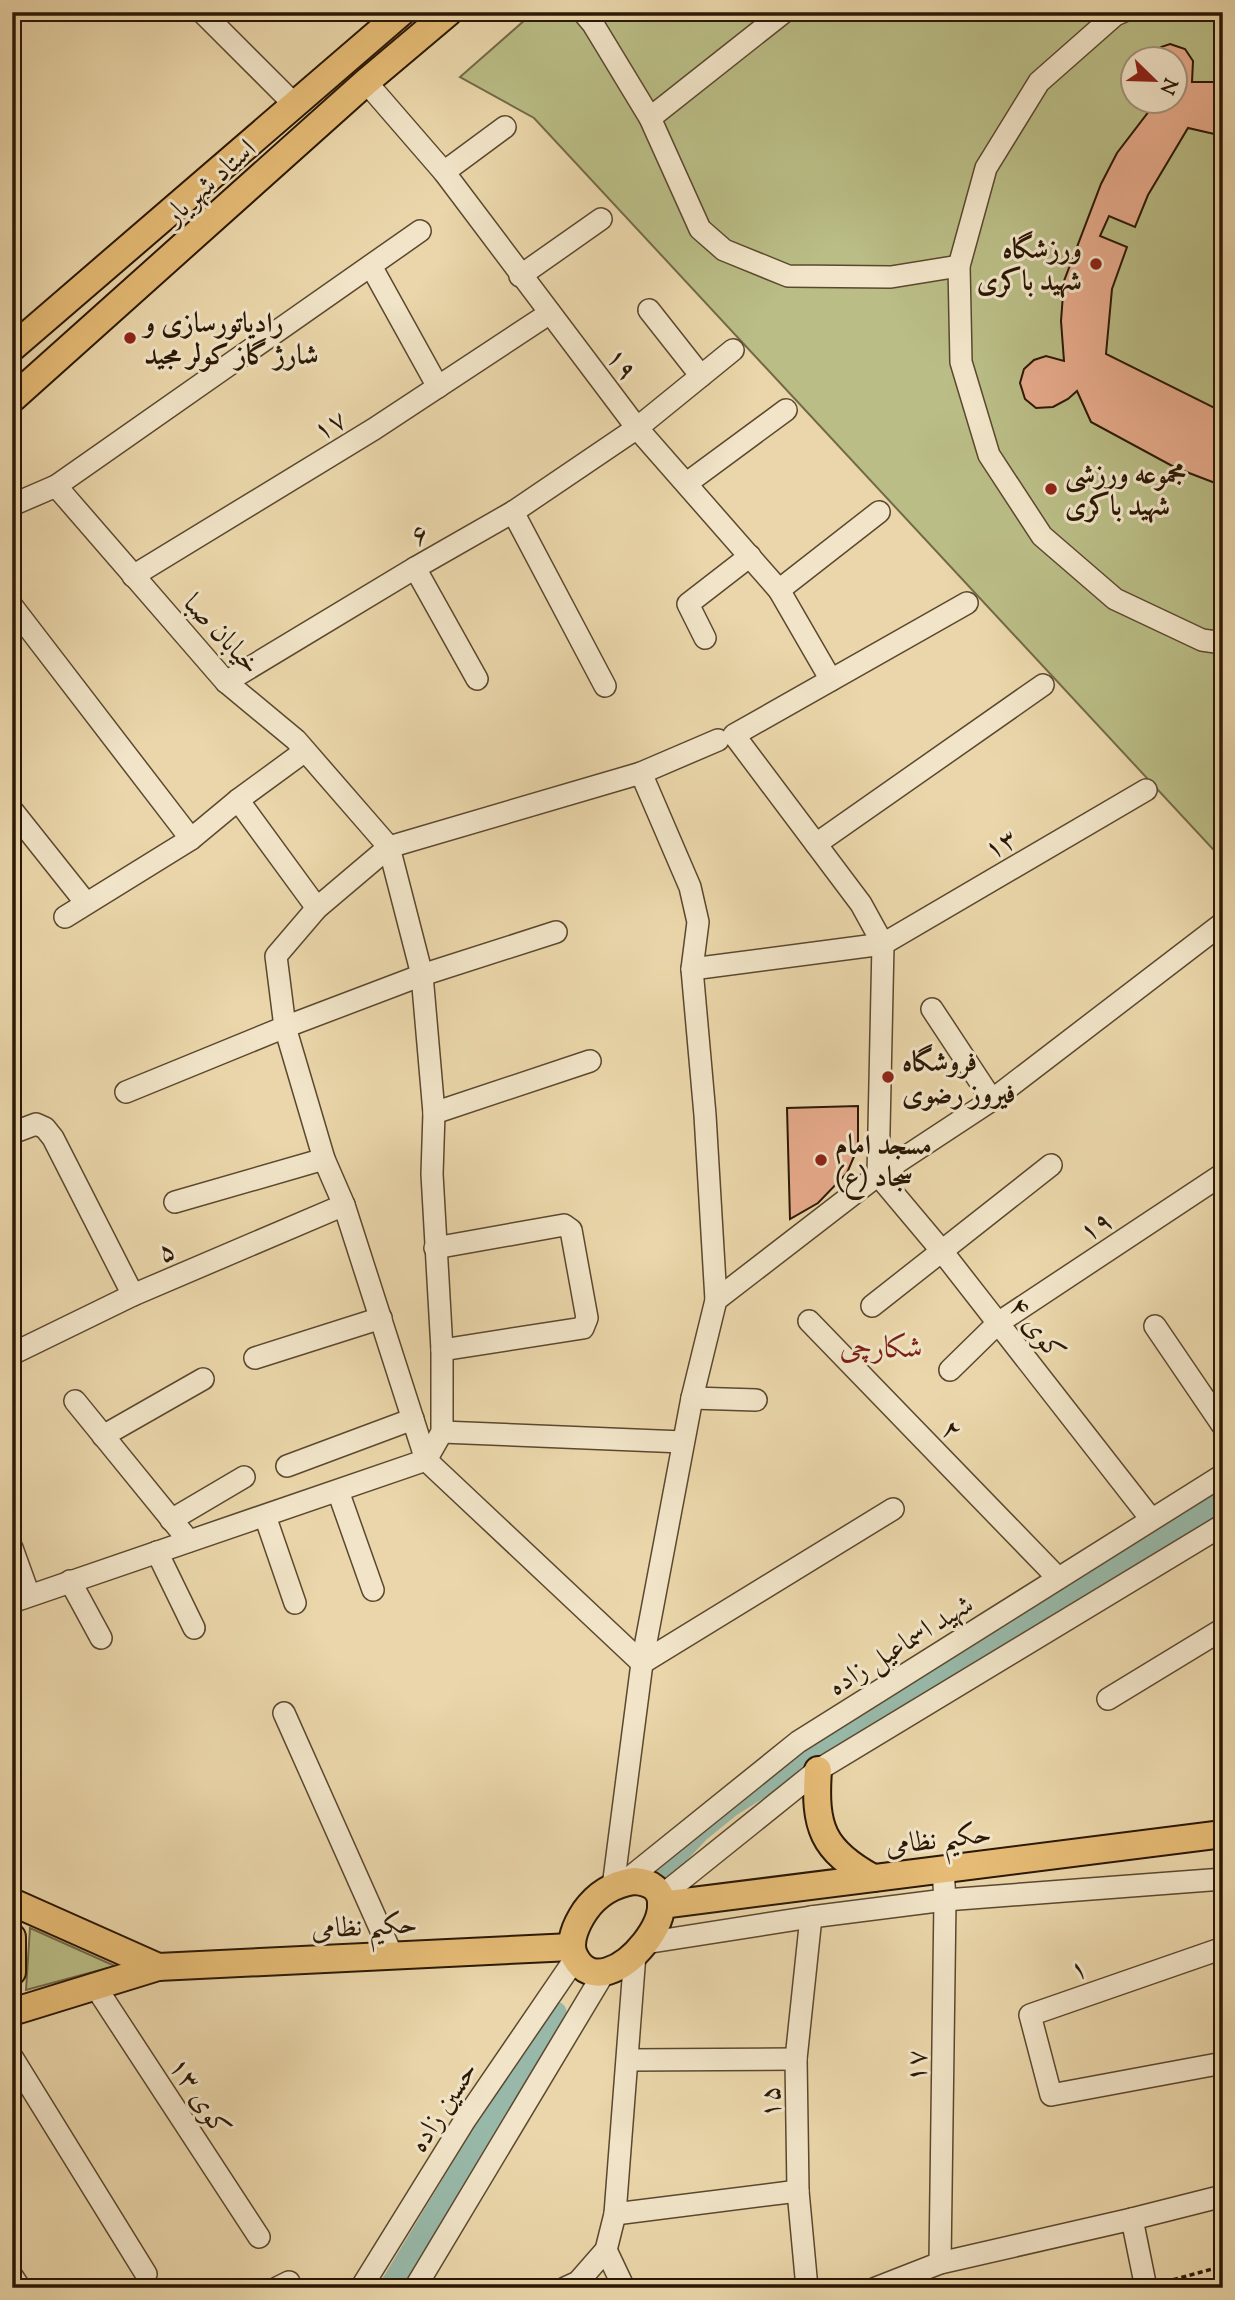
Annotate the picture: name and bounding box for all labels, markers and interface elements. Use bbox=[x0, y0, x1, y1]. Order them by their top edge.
north arrow bbox=[1120, 46, 1190, 116]
text: N bbox=[1152, 73, 1183, 98]
street label: استاد شهریار bbox=[154, 131, 266, 238]
place label: ورزشگاه شهید باکری bbox=[977, 230, 1082, 303]
marker: ورزشگاه شهید باکری bbox=[1088, 256, 1104, 272]
place label: رادیاتورسازی و شارژ گاز کولر مجید bbox=[141, 305, 319, 377]
marker: رادیاتورسازی و شارژ گاز کولر مجید bbox=[122, 330, 138, 346]
street label: ۱۹ bbox=[595, 340, 646, 390]
street label: ۱۷ bbox=[306, 401, 355, 452]
place label: مجموعه ورزشی شهید باکری bbox=[1065, 456, 1186, 528]
marker: مجموعه ورزشی شهید باکری bbox=[1043, 481, 1059, 497]
street label: ۶ bbox=[404, 514, 437, 557]
street label: خیابان صبا bbox=[173, 586, 269, 685]
street label: ۱۳ bbox=[977, 820, 1026, 871]
place label: فروشگاه فیروز رضوی bbox=[902, 1043, 1016, 1116]
marker: فروشگاه فیروز رضوی bbox=[880, 1069, 896, 1085]
place label: مسجد امام سجاد (ع) bbox=[835, 1127, 932, 1200]
marker: مسجد امام سجاد (ع) bbox=[813, 1152, 829, 1168]
street label: ۱۹ bbox=[1072, 1202, 1121, 1253]
street label: ۵ bbox=[152, 1231, 183, 1274]
street label: کوی ۴ bbox=[998, 1289, 1074, 1370]
district label: شکارچی bbox=[839, 1328, 923, 1371]
street label: ۲ bbox=[931, 1411, 971, 1451]
street label: شهید اسماعیل زاده bbox=[821, 1586, 982, 1707]
street label: حکیم نظامی bbox=[883, 1815, 994, 1872]
street label: حکیم نظامی bbox=[310, 1905, 419, 1956]
street label: ۱ bbox=[1065, 1949, 1093, 1992]
street label: ۱۷ bbox=[898, 2049, 938, 2083]
street label: کوی ۱۳ bbox=[158, 2050, 239, 2146]
street label: حسین زاده bbox=[400, 2054, 489, 2161]
street label: ۱۵ bbox=[752, 2085, 792, 2119]

